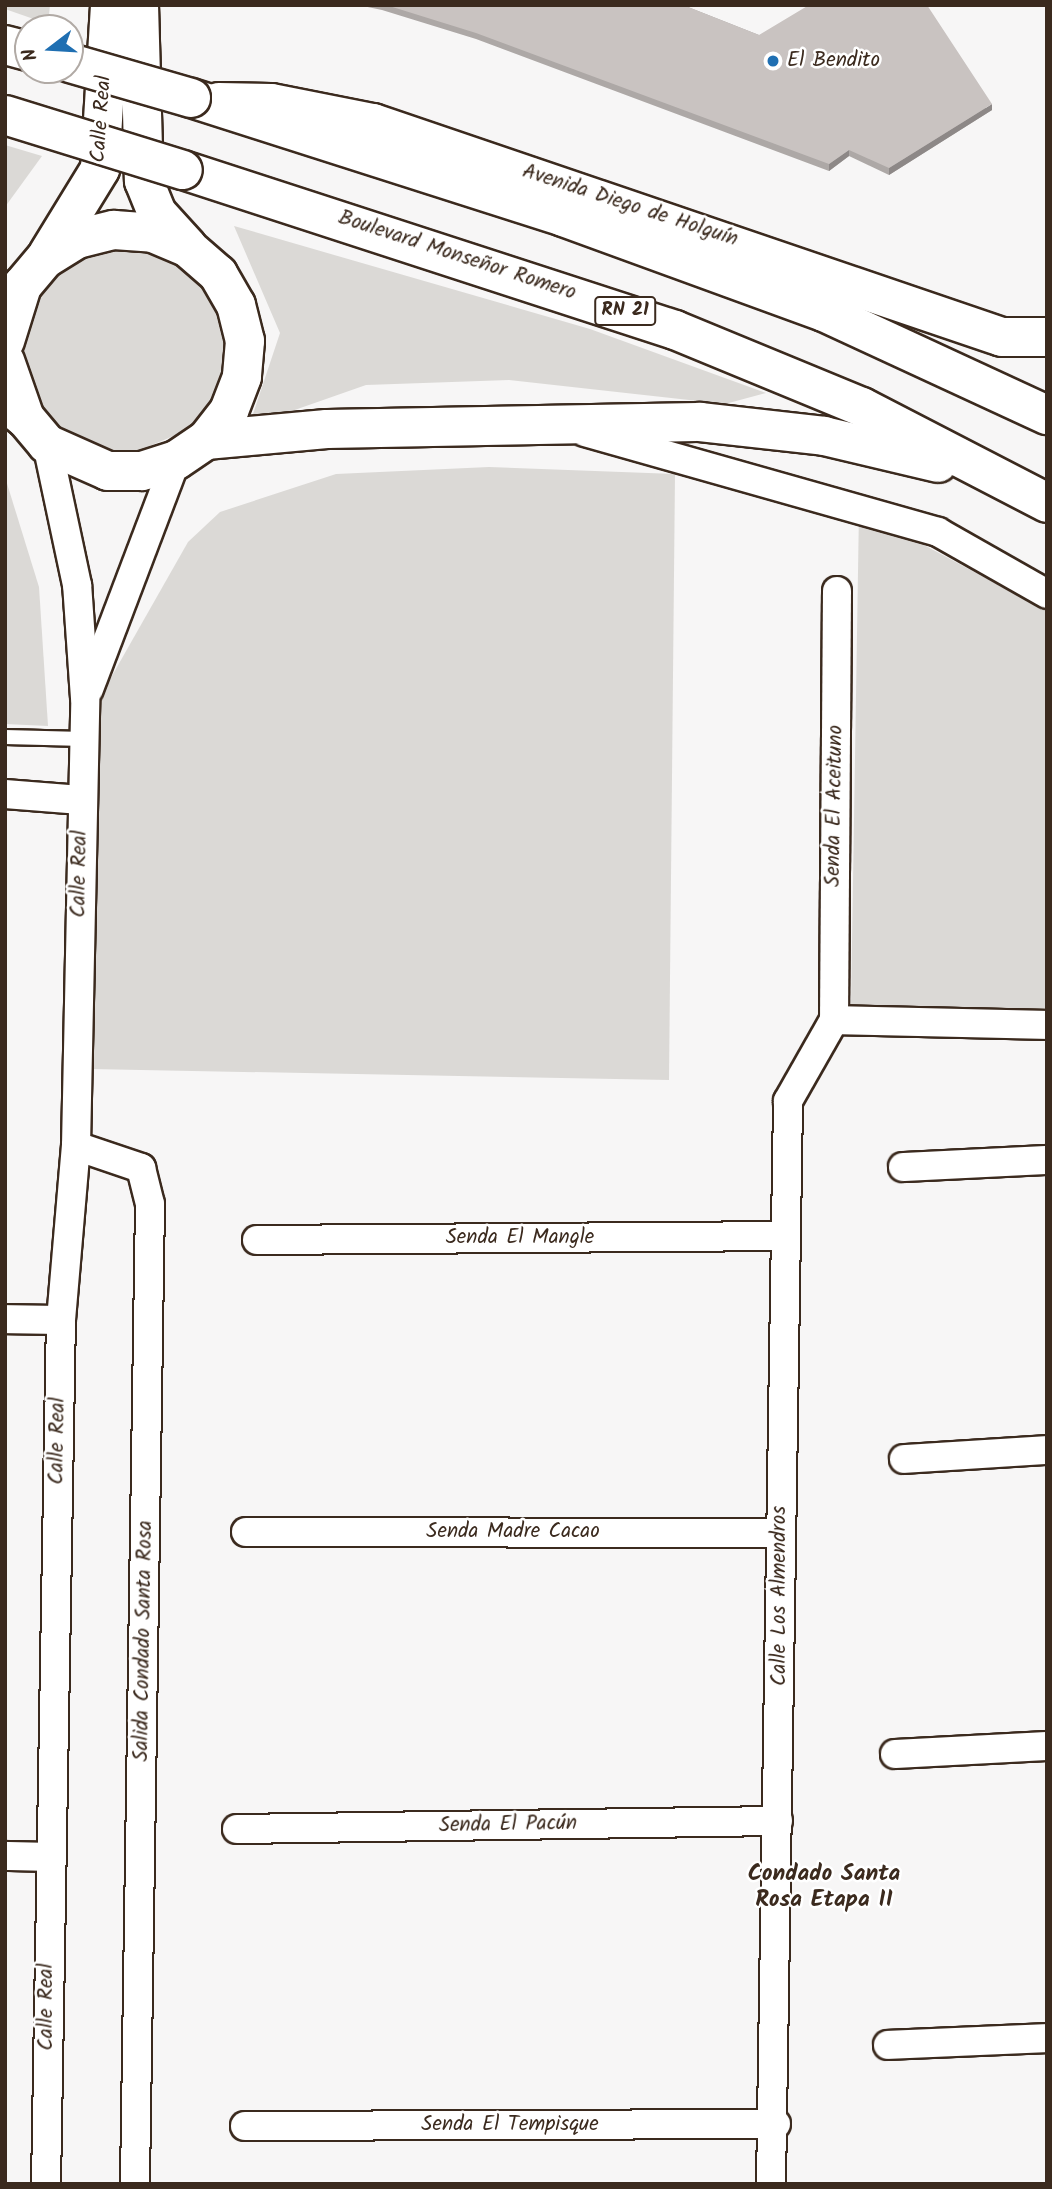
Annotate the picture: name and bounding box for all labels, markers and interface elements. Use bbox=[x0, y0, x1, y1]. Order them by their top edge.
north arrow bbox=[14, 14, 84, 84]
text: N bbox=[15, 44, 47, 65]
place label: El Bendito bbox=[787, 48, 880, 74]
marker: El Bendito bbox=[765, 53, 781, 69]
street label: Calle Real bbox=[86, 75, 118, 163]
street label: Avenida Diego de Holguín bbox=[519, 159, 741, 253]
street label: Boulevard Monseñor Romero bbox=[335, 206, 579, 306]
road number: RN 21 bbox=[594, 296, 656, 326]
street label: Senda El Aceituno bbox=[821, 725, 849, 887]
street label: Calle Real bbox=[67, 830, 93, 918]
street label: Senda El Mangle bbox=[446, 1225, 594, 1251]
street label: Calle Real bbox=[45, 1397, 71, 1485]
street label: Calle Los Almendros bbox=[767, 1506, 793, 1686]
street label: Senda Madre Cacao bbox=[426, 1519, 600, 1545]
street label: Salida Condado Santa Rosa bbox=[129, 1520, 159, 1762]
street label: Senda El Pacún bbox=[439, 1811, 577, 1839]
district label: Condado Santa Rosa Etapa II bbox=[748, 1860, 900, 1914]
street label: Calle Real bbox=[34, 1963, 60, 2051]
street label: Senda El Tempisque bbox=[421, 2112, 599, 2138]

